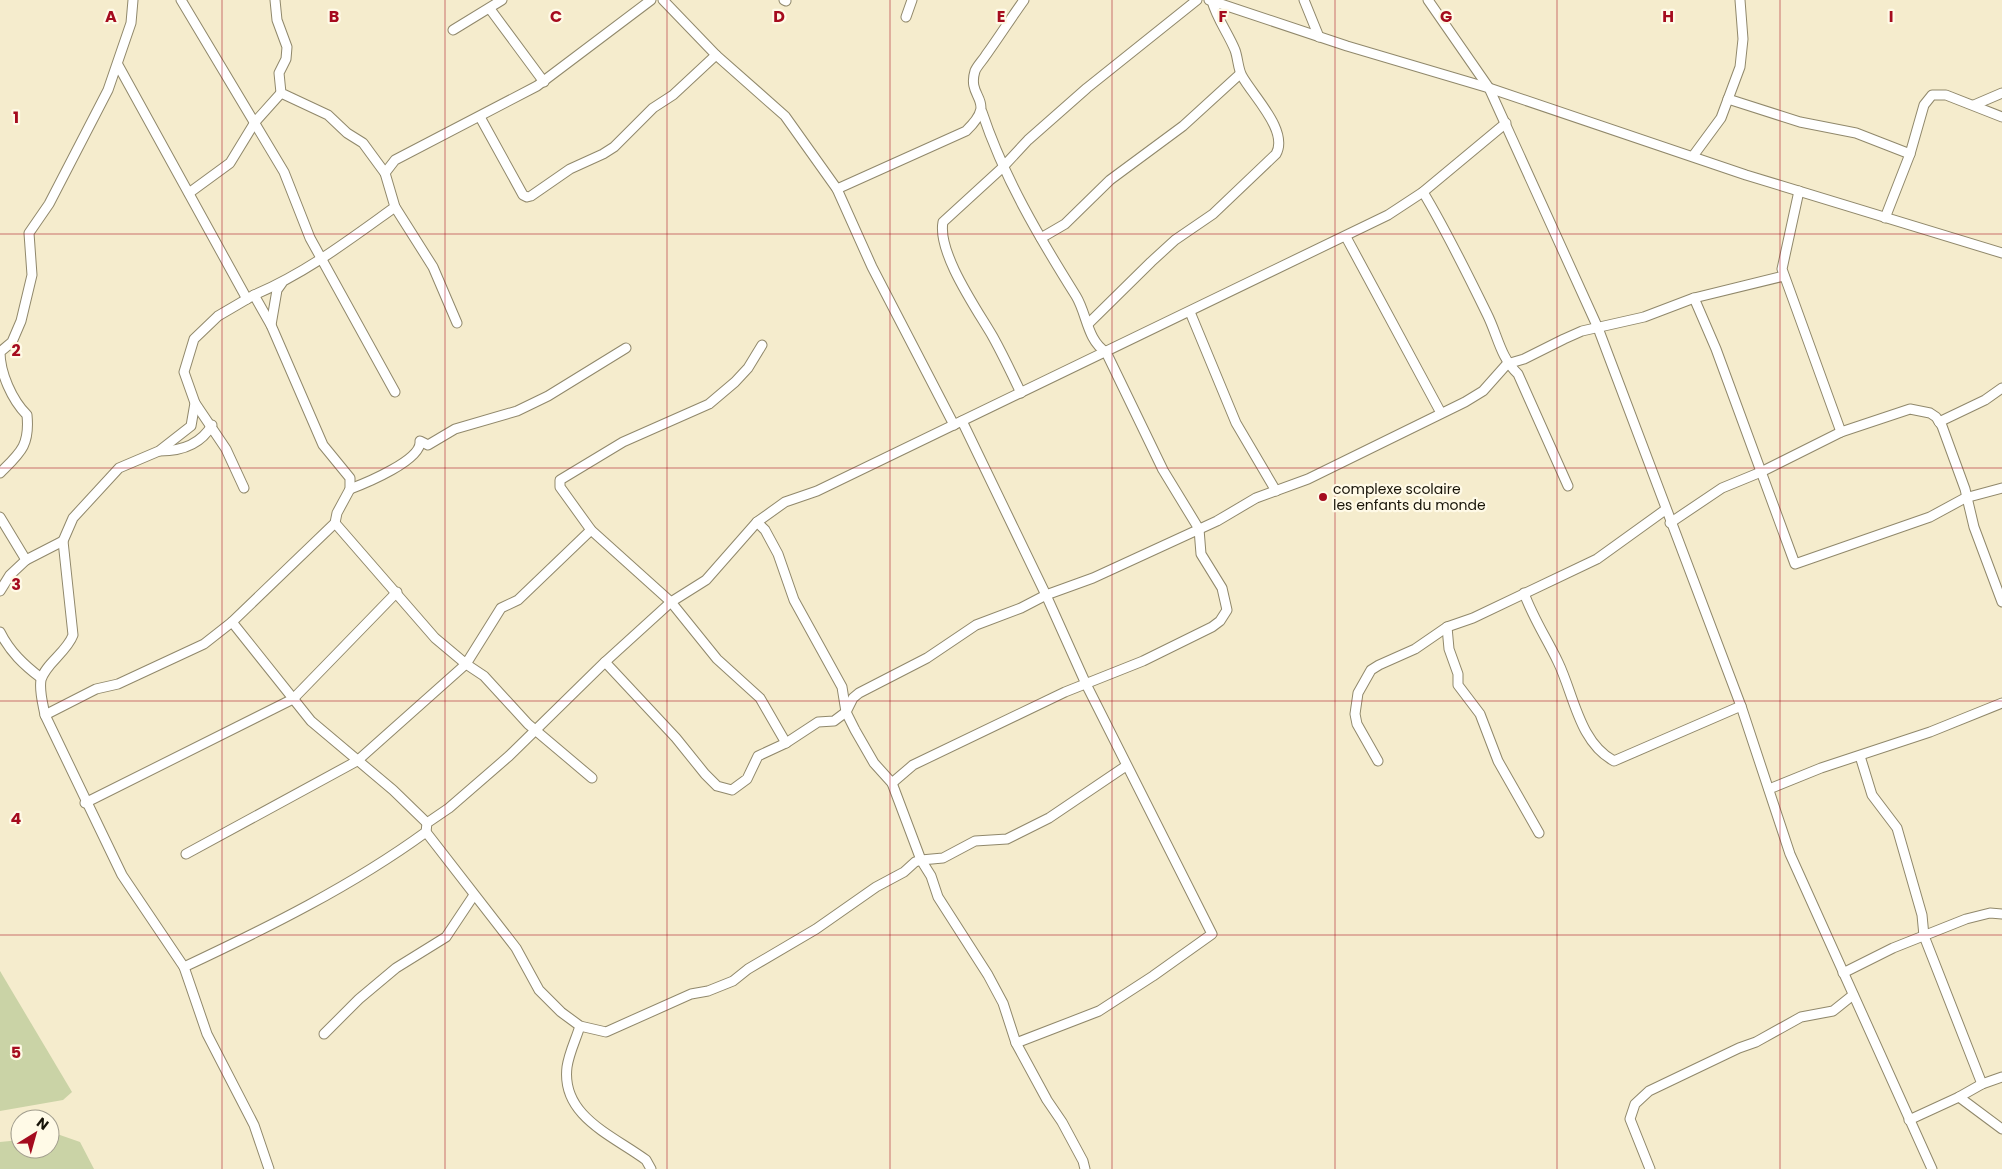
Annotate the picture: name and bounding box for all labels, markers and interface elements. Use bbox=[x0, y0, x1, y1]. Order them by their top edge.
text: A bbox=[105, 5, 117, 28]
text: B bbox=[329, 5, 339, 28]
text: C bbox=[550, 5, 562, 28]
text: D bbox=[773, 5, 785, 28]
text: E bbox=[997, 5, 1005, 28]
text: F bbox=[1219, 5, 1228, 28]
text: G bbox=[1440, 5, 1452, 28]
text: H bbox=[1662, 5, 1674, 28]
text: I bbox=[1889, 5, 1893, 28]
text: 1 bbox=[13, 106, 19, 129]
text: 2 bbox=[11, 339, 21, 362]
place label: complexe scolaire les enfants du monde bbox=[1333, 479, 1486, 515]
marker: complexe scolaire les enfants du monde bbox=[1317, 491, 1329, 503]
text: 3 bbox=[11, 573, 21, 596]
text: 4 bbox=[11, 807, 22, 830]
text: 5 bbox=[11, 1041, 21, 1064]
north arrow bbox=[10, 1109, 60, 1159]
text: N bbox=[33, 1112, 53, 1135]

